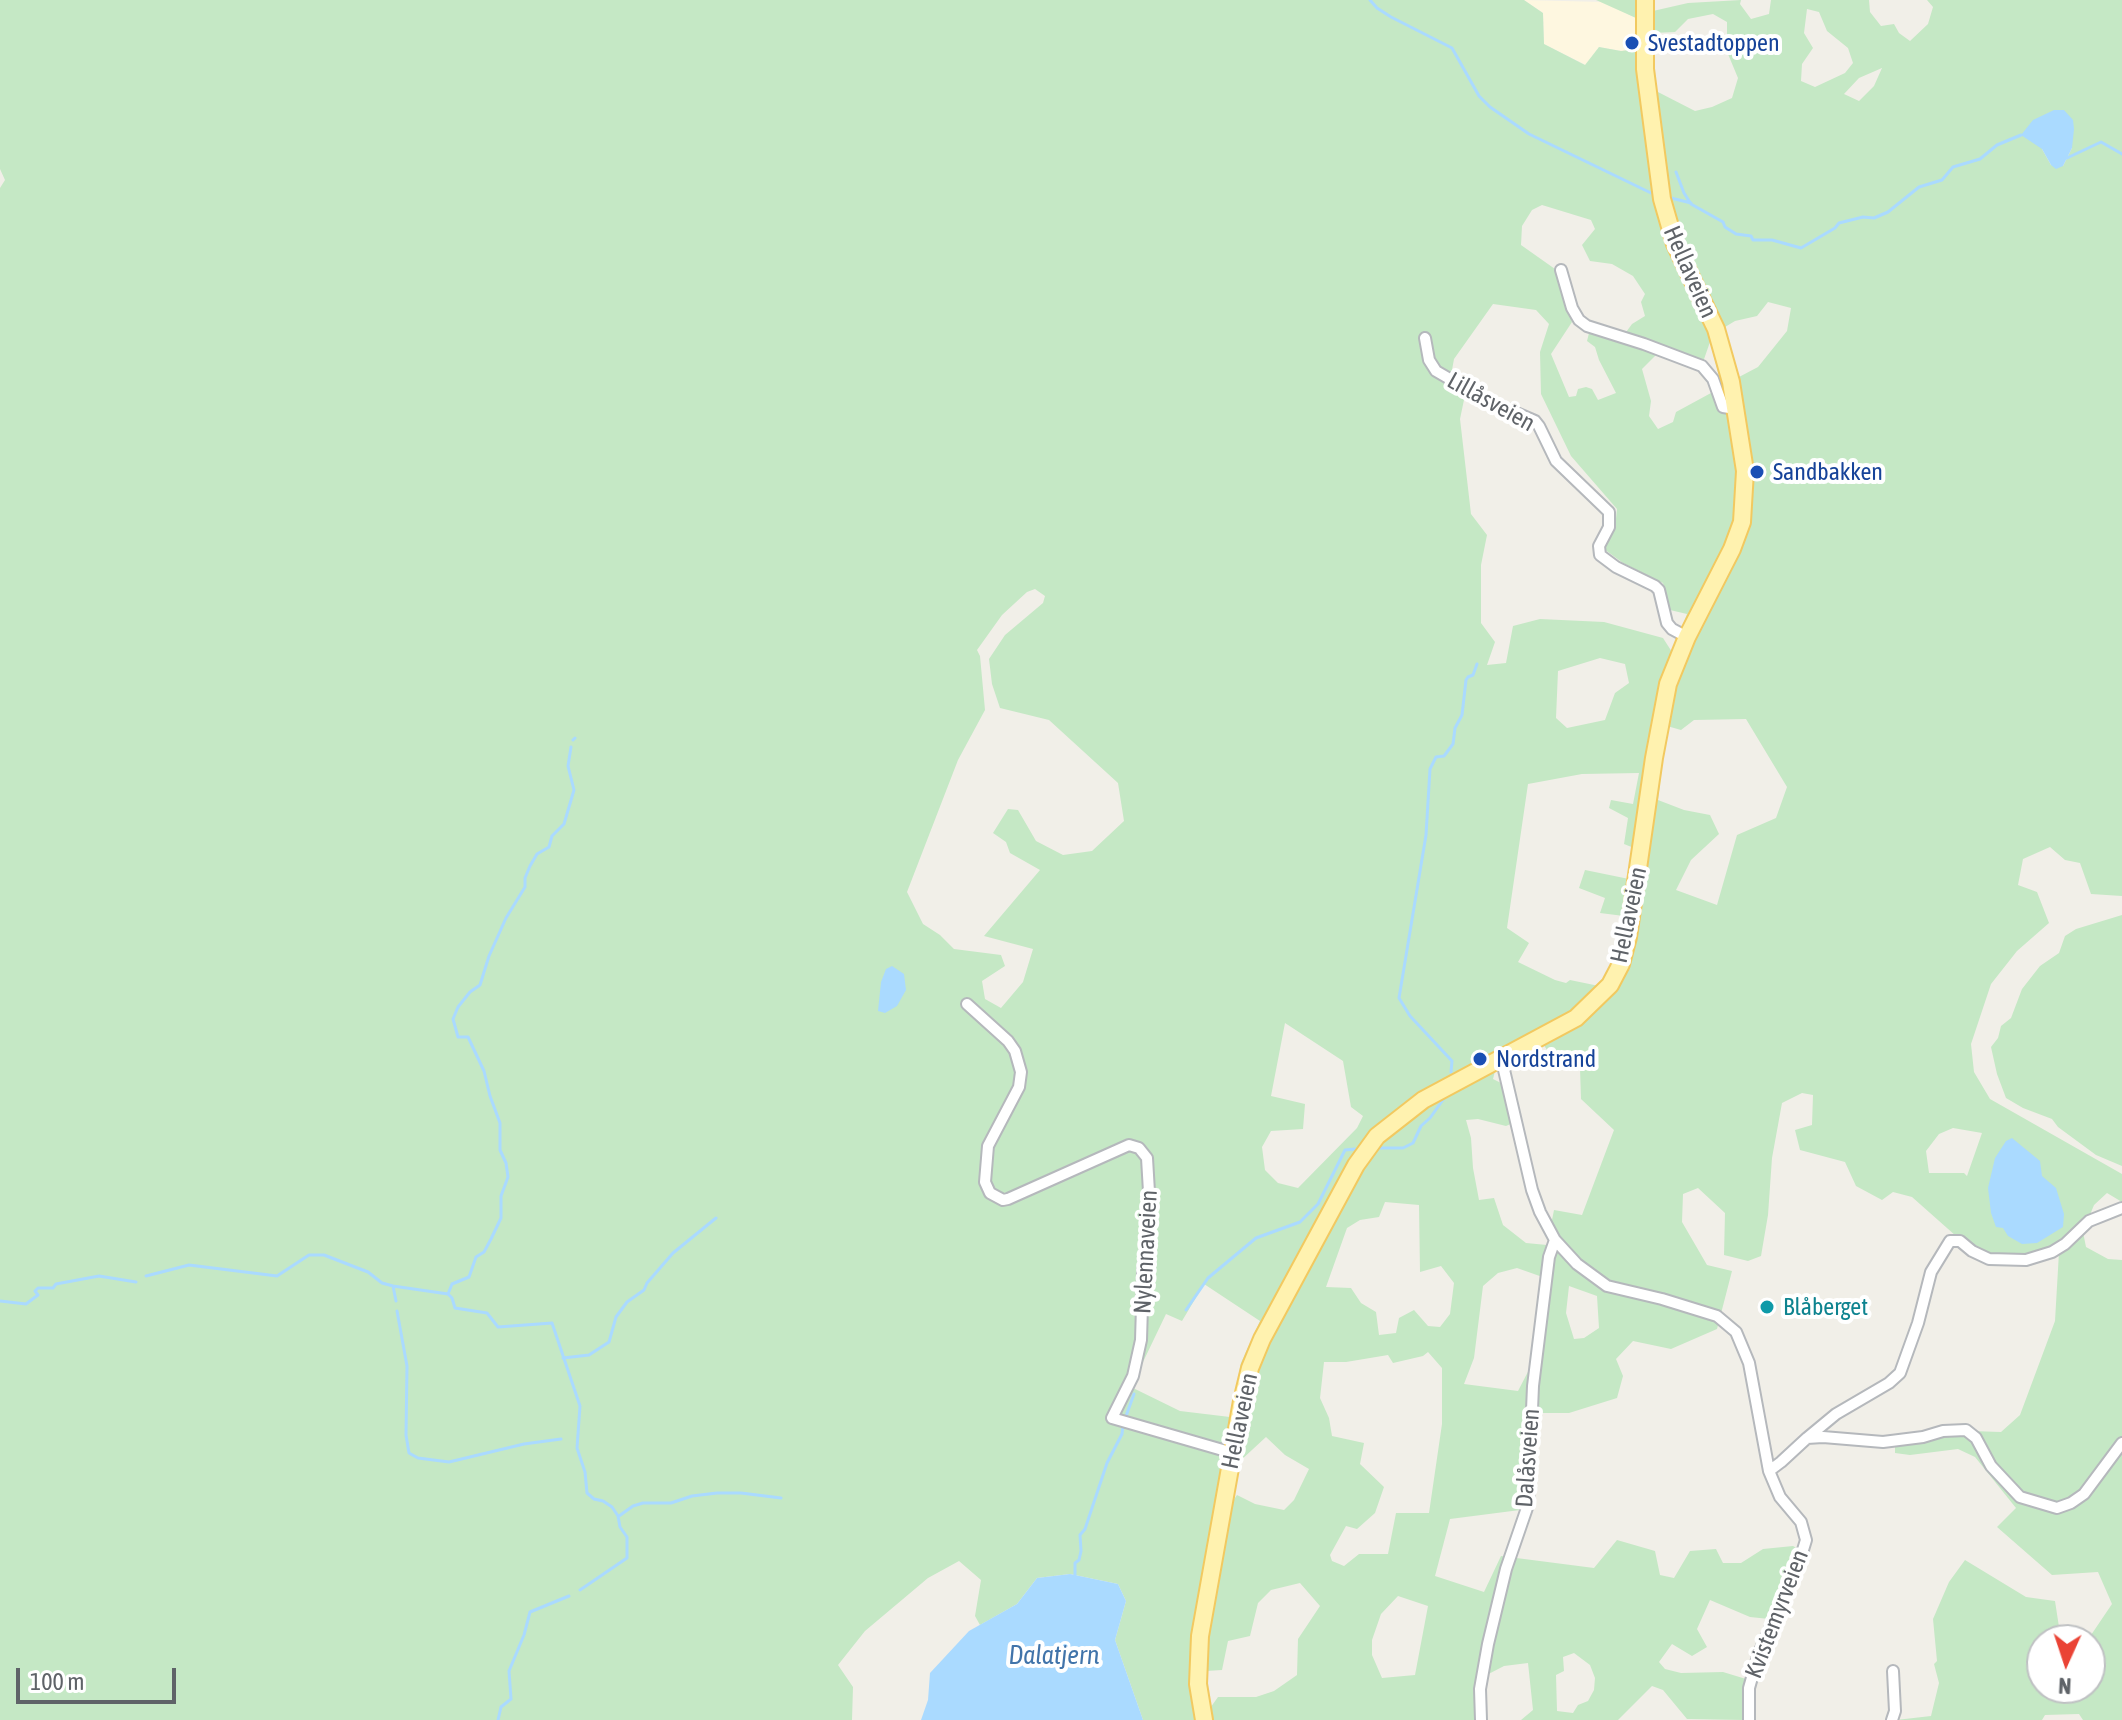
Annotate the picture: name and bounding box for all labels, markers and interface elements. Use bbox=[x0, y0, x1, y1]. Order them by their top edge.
place label: Svestadtoppen bbox=[1648, 29, 1780, 57]
marker: Svestadtoppen bbox=[1623, 34, 1641, 52]
street label: Hellaveien bbox=[1657, 222, 1723, 322]
street label: Lillåsveien bbox=[1442, 366, 1540, 438]
place label: Sandbakken bbox=[1773, 458, 1883, 486]
marker: Sandbakken bbox=[1748, 463, 1766, 481]
street label: Hellaveien bbox=[1605, 864, 1653, 966]
place label: Nordstrand bbox=[1496, 1045, 1596, 1073]
marker: Nordstrand bbox=[1471, 1050, 1489, 1068]
street label: Nylennaveien bbox=[1128, 1189, 1164, 1315]
place label: Blåberget bbox=[1783, 1293, 1868, 1321]
marker: Blåberget bbox=[1758, 1298, 1776, 1316]
street label: Hellaveien bbox=[1216, 1370, 1264, 1472]
street label: Dalåsveien bbox=[1510, 1408, 1546, 1508]
street label: Kvistemyrveien bbox=[1739, 1546, 1815, 1682]
north arrow bbox=[2026, 1624, 2106, 1704]
water label: Dalatjern bbox=[1009, 1640, 1099, 1672]
scale bar bbox=[20, 1652, 180, 1702]
text: 100 m bbox=[30, 1668, 84, 1695]
text: N bbox=[2058, 1673, 2072, 1699]

